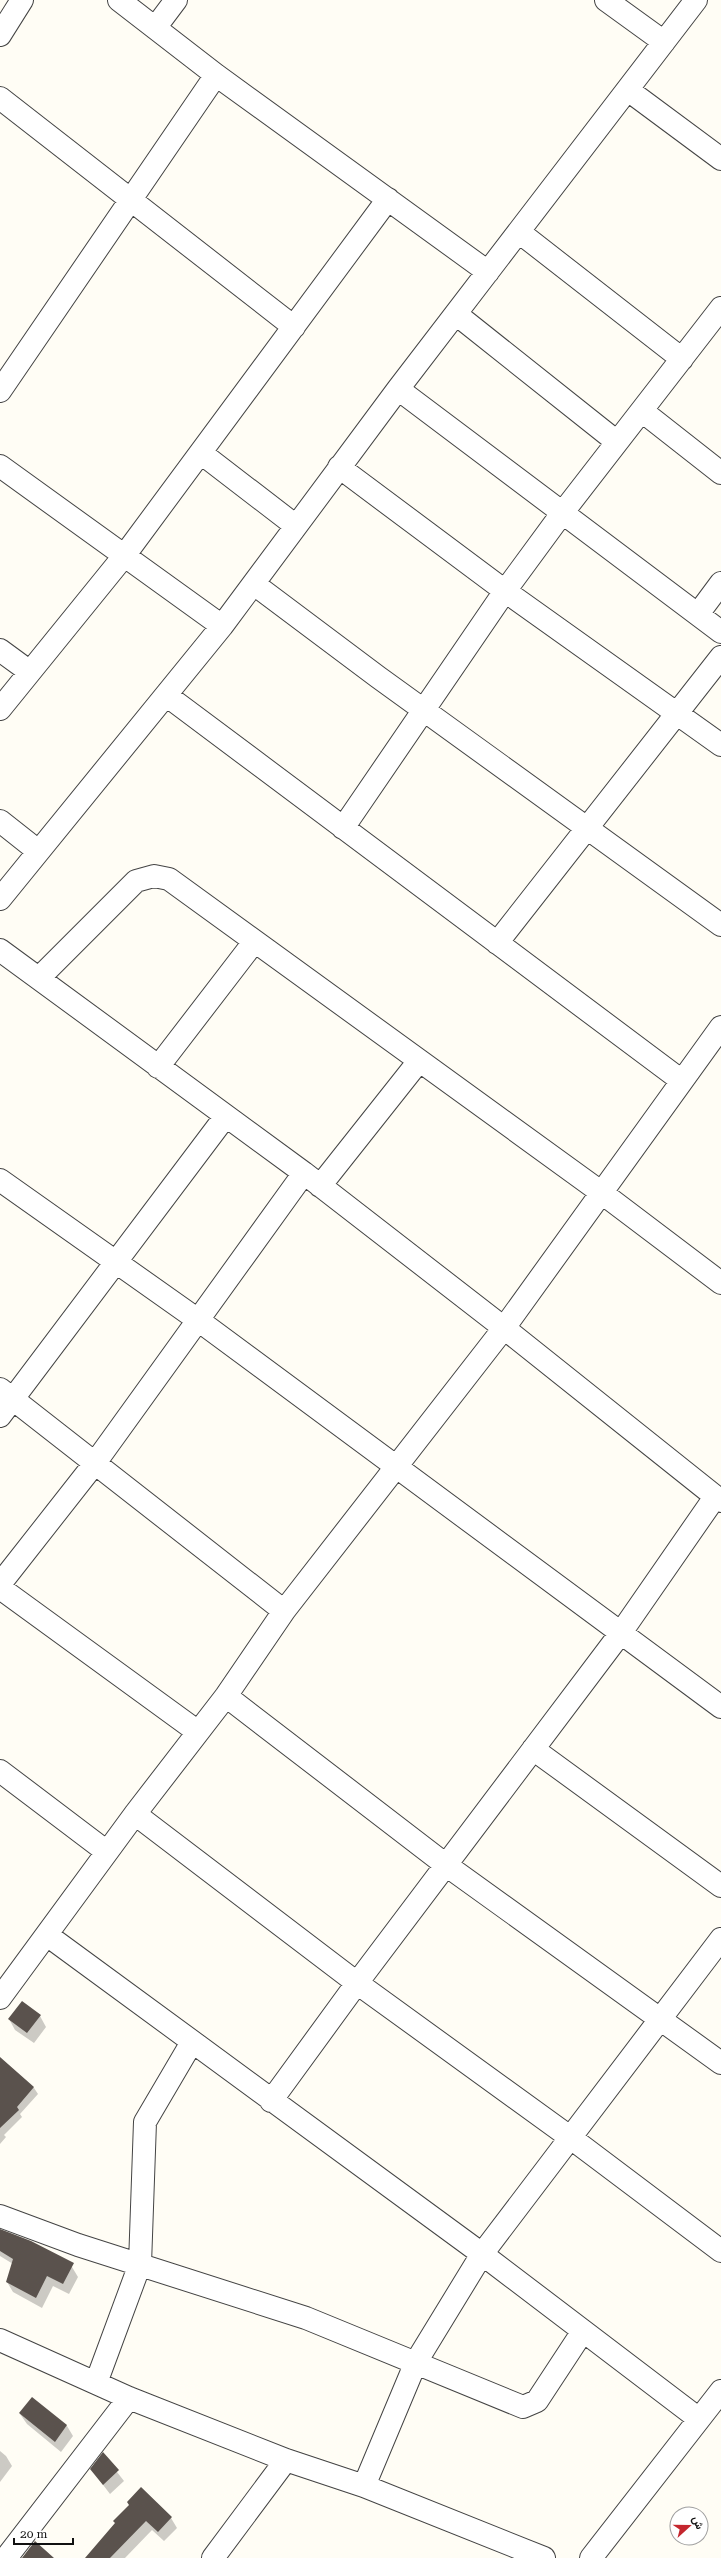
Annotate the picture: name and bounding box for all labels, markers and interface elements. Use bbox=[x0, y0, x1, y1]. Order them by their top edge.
north arrow bbox=[669, 2506, 709, 2546]
text: ش bbox=[689, 2514, 706, 2531]
scale bar bbox=[14, 2520, 73, 2546]
text: 20 m bbox=[20, 2527, 47, 2541]

